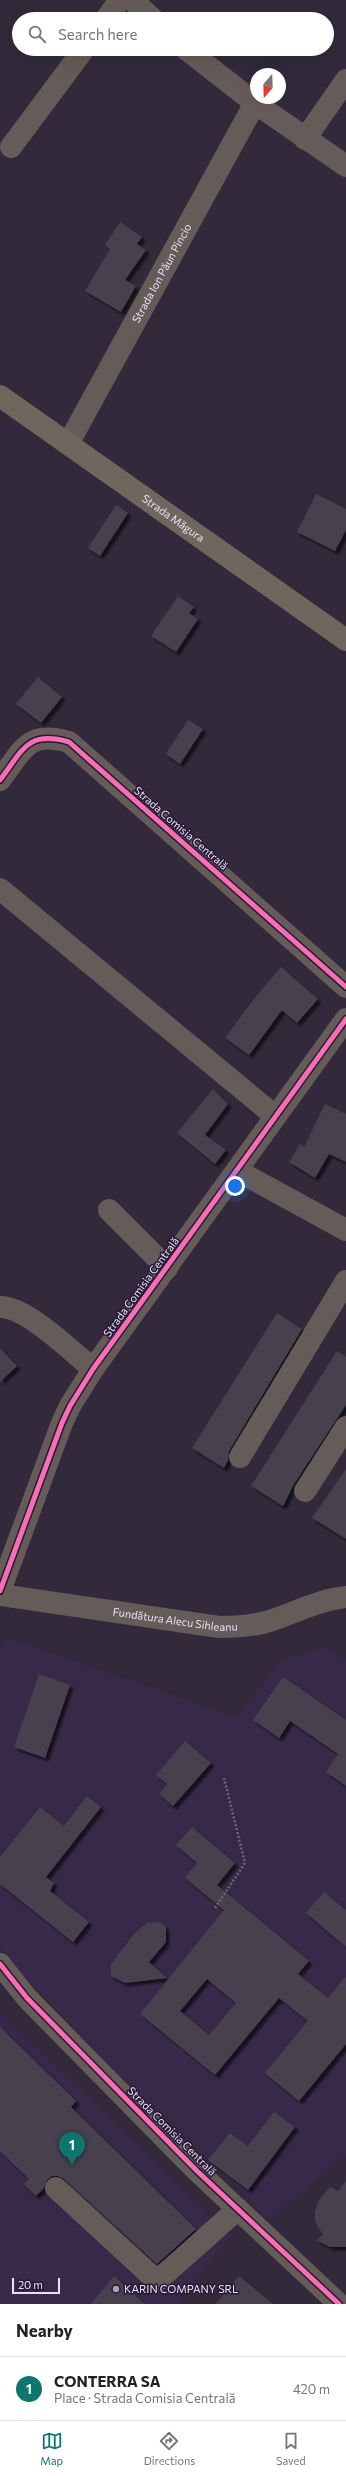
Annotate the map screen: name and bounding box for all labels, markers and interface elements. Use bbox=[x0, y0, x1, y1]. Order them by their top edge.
search box bbox=[12, 12, 334, 56]
icon: search bbox=[26, 23, 48, 45]
text: Search here bbox=[58, 25, 137, 43]
north arrow bbox=[250, 68, 286, 104]
street label: Strada Ion Păun Pincio bbox=[129, 220, 194, 325]
street label: Strada Măgura bbox=[140, 491, 207, 544]
street label: Strada Comisia Centrală bbox=[132, 783, 231, 872]
your location bbox=[225, 1176, 245, 1196]
street label: Strada Comisia Centrală bbox=[100, 1234, 181, 1339]
street label: Fundătura Alecu Sihleanu bbox=[112, 1605, 238, 1633]
street label: Strada Comisia Centrală bbox=[125, 2084, 219, 2178]
pin: 1 bbox=[59, 2132, 85, 2165]
scale bar bbox=[12, 2276, 60, 2295]
text: 20 m bbox=[18, 2278, 43, 2291]
place label: KARIN COMPANY SRL bbox=[124, 2282, 238, 2295]
marker: KARIN COMPANY SRL bbox=[111, 2284, 121, 2294]
text: Nearby bbox=[16, 2320, 73, 2341]
text: CONTERRA SA bbox=[54, 2372, 161, 2390]
text: 1 bbox=[26, 2381, 32, 2397]
text: 420 m bbox=[293, 2381, 330, 2397]
text: Place · Strada Comisia Centrală bbox=[54, 2390, 235, 2406]
tab: Map bbox=[40, 2430, 63, 2467]
tab: Directions bbox=[144, 2430, 195, 2467]
tab: Saved bbox=[276, 2430, 306, 2467]

